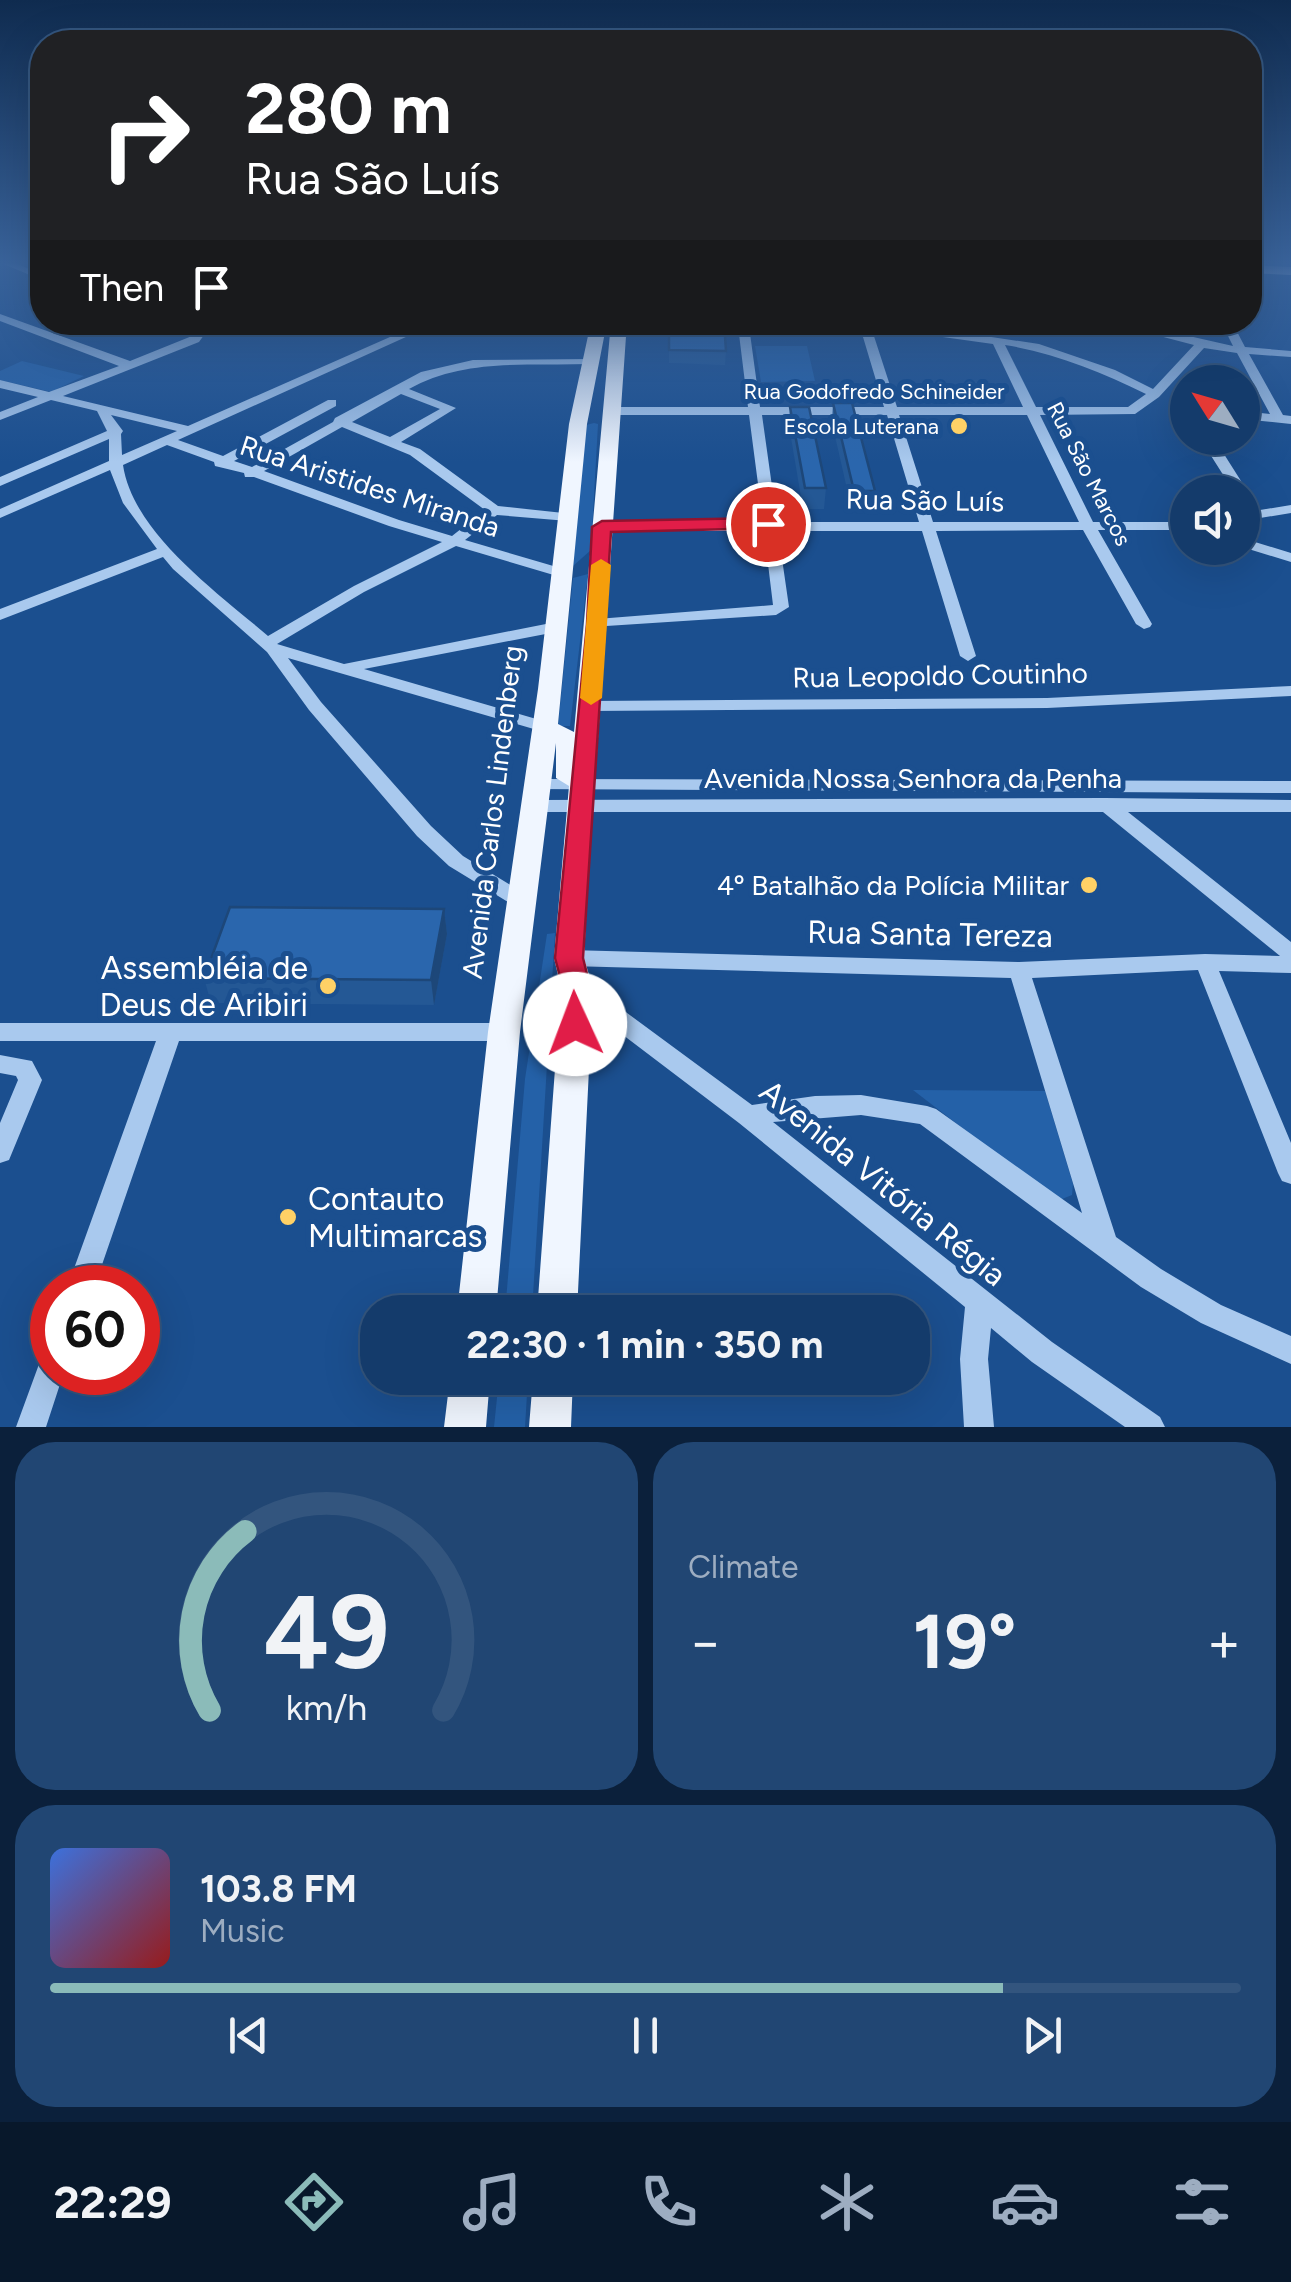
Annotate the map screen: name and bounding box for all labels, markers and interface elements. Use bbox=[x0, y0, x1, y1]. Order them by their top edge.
text: 280 m bbox=[245, 66, 451, 151]
icon: right bbox=[80, 70, 210, 200]
text: Rua São Luís bbox=[245, 151, 500, 205]
icon: arrive bbox=[184, 260, 239, 315]
text: Then bbox=[80, 265, 164, 311]
north arrow bbox=[1170, 365, 1260, 455]
map controls bbox=[1170, 365, 1260, 565]
street label: Rua Godofredo Schineider bbox=[743, 378, 1005, 405]
street label: Rua São Marcos bbox=[1041, 398, 1137, 550]
place label: Escola Luterana bbox=[783, 413, 939, 440]
marker: Escola Luterana bbox=[948, 415, 970, 437]
street label: Rua Aristides Miranda bbox=[236, 428, 504, 544]
button: sound bbox=[1170, 475, 1260, 565]
pin bbox=[726, 482, 811, 567]
street label: Rua São Luís bbox=[845, 482, 1005, 518]
icon: arrive bbox=[741, 497, 796, 552]
street label: Avenida Carlos Lindenberg bbox=[455, 643, 529, 981]
street label: Rua Leopoldo Coutinho bbox=[792, 655, 1088, 695]
street label: Avenida Nossa Senhora da Penha bbox=[704, 761, 1122, 795]
place label: 4º Batalhão da Polícia Militar bbox=[717, 868, 1070, 902]
marker: 4º Batalhão da Polícia Militar bbox=[1078, 874, 1100, 896]
street label: Rua Santa Tereza bbox=[807, 913, 1053, 955]
place label: Assembléia de Deus de Aribiri bbox=[99, 949, 308, 1024]
position arrow bbox=[523, 972, 627, 1076]
marker: Assembléia de Deus de Aribiri bbox=[317, 975, 339, 997]
street label: Avenida Vitória Régia bbox=[752, 1072, 1014, 1294]
place label: Contauto Multimarcas bbox=[308, 1180, 482, 1255]
marker: Contauto Multimarcas bbox=[277, 1206, 299, 1228]
speed limit sign: 60 bbox=[30, 1265, 160, 1395]
text: 22:30 · 1 min · 350 m bbox=[467, 1322, 823, 1368]
text: Climate bbox=[688, 1548, 799, 1586]
text: 49 bbox=[263, 1569, 390, 1694]
text: 19° bbox=[913, 1597, 1016, 1687]
text: − bbox=[688, 1609, 722, 1675]
text: + bbox=[1207, 1609, 1241, 1675]
text: km/h bbox=[286, 1686, 367, 1729]
text: 103.8 FM bbox=[200, 1866, 357, 1912]
text: Music bbox=[200, 1912, 285, 1950]
icon: previous bbox=[221, 2008, 276, 2063]
icon: pause bbox=[618, 2008, 673, 2063]
icon: next bbox=[1015, 2008, 1070, 2063]
icon: directions bbox=[279, 2167, 349, 2237]
icon: music bbox=[457, 2167, 527, 2237]
icon: phone bbox=[634, 2167, 704, 2237]
icon: climate bbox=[812, 2167, 882, 2237]
icon: car bbox=[990, 2167, 1060, 2237]
icon: filters bbox=[1167, 2167, 1237, 2237]
text: 22:29 bbox=[54, 2175, 172, 2229]

